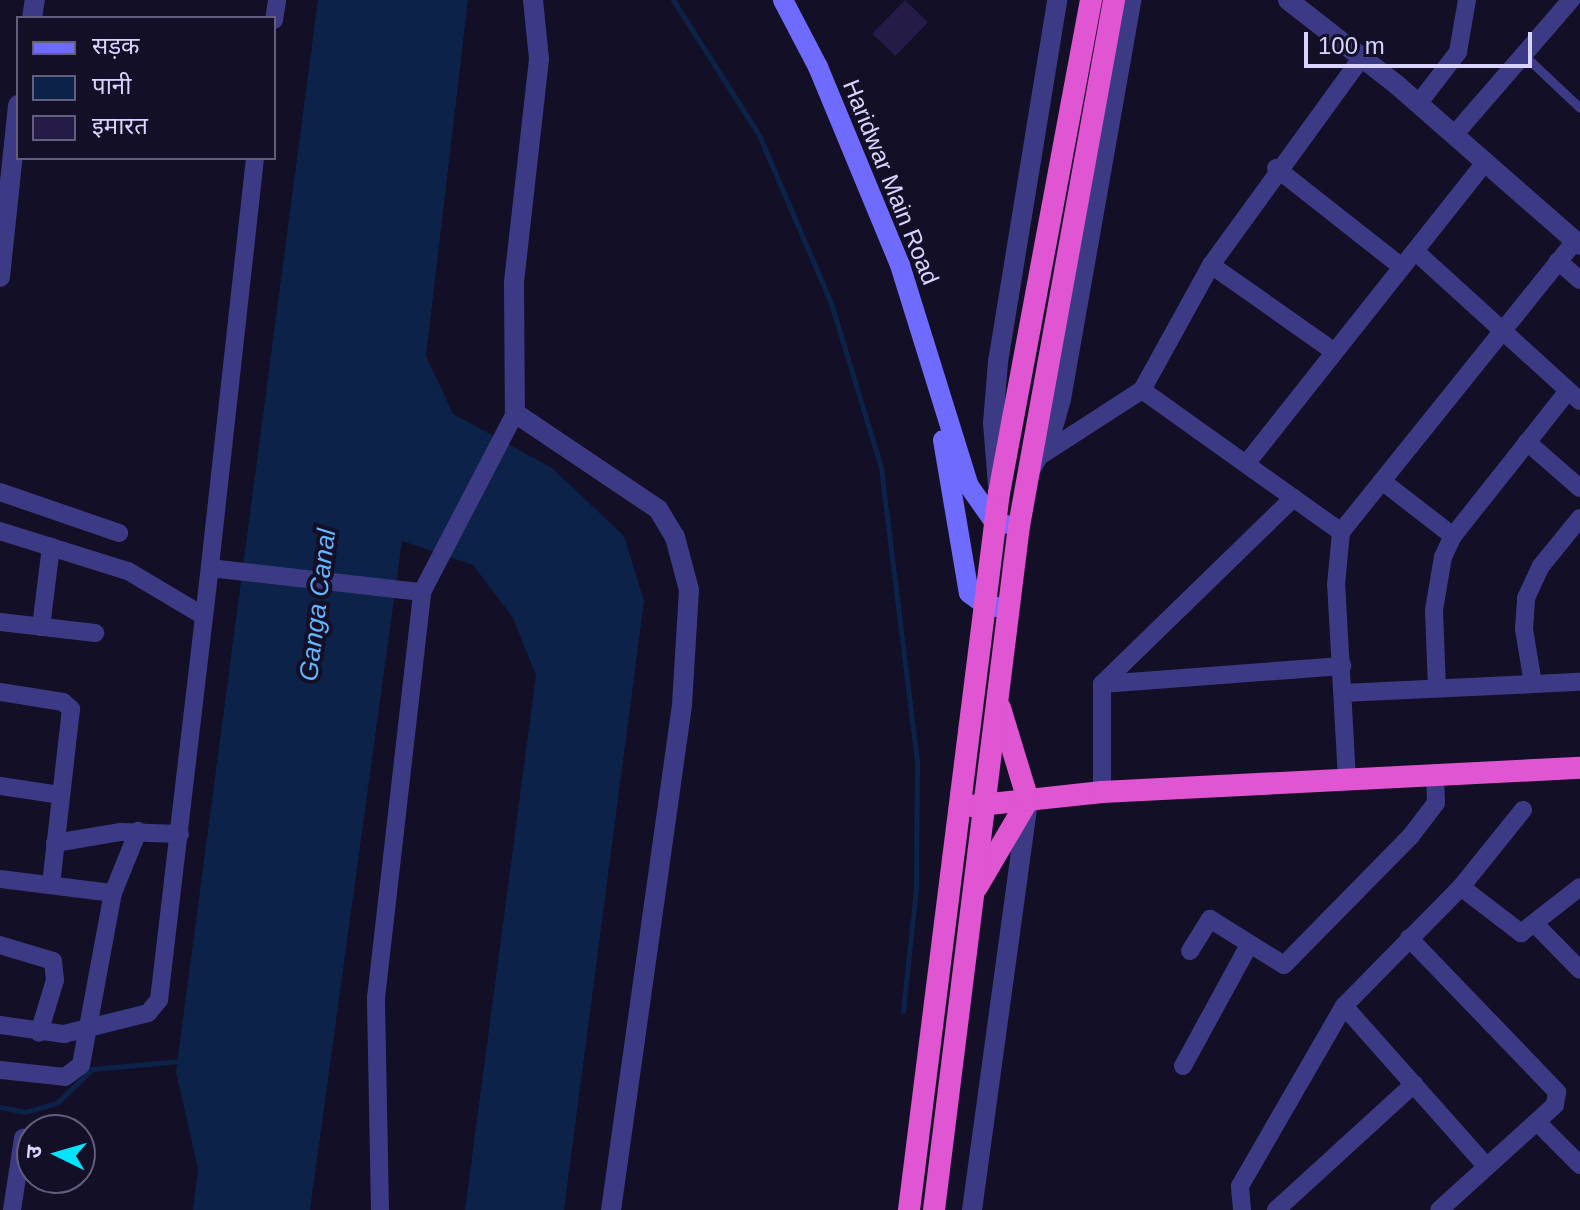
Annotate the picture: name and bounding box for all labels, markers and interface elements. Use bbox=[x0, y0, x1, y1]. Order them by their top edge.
legend bbox=[16, 16, 276, 160]
scale bar bbox=[1308, 16, 1536, 66]
text: सड़क bbox=[92, 32, 140, 59]
text: 100 m bbox=[1318, 32, 1385, 59]
text: पानी bbox=[92, 72, 131, 99]
street label: Haridwar Main Road bbox=[837, 75, 945, 289]
text: इमारत bbox=[92, 112, 148, 139]
water label: Ganga Canal bbox=[293, 527, 343, 683]
north arrow bbox=[16, 1114, 96, 1194]
text: उ bbox=[21, 1145, 47, 1160]

